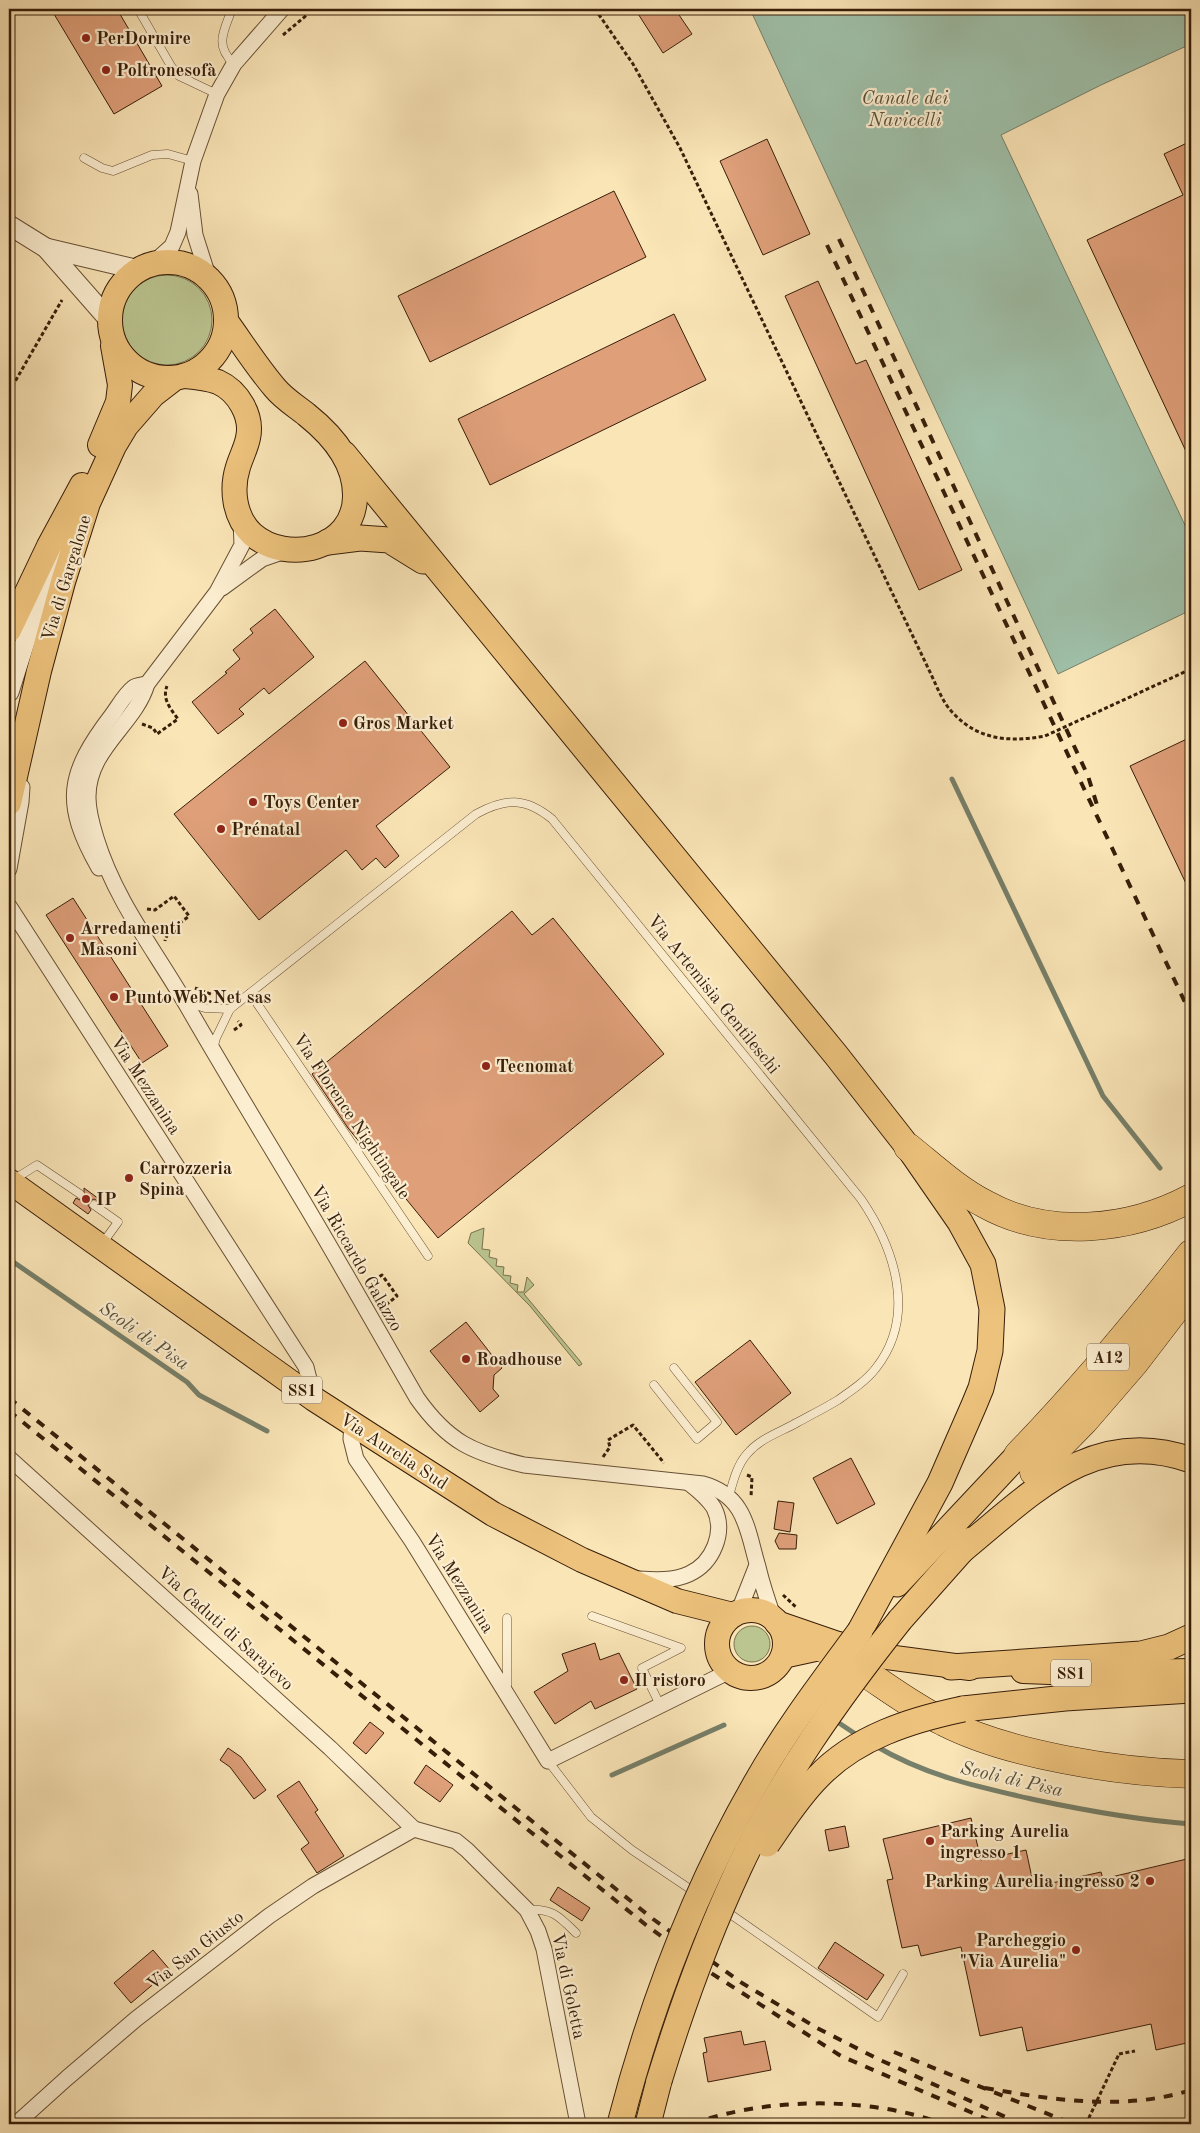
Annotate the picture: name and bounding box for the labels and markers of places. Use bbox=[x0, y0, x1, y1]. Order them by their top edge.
place label: PerDormire bbox=[96, 30, 191, 48]
marker: PerDormire bbox=[80, 32, 92, 44]
place label: Poltronesofà bbox=[116, 62, 217, 80]
marker: Poltronesofà bbox=[100, 64, 112, 76]
place label: Gros Market bbox=[353, 715, 454, 733]
marker: Gros Market bbox=[337, 717, 349, 729]
place label: Toys Center bbox=[263, 794, 359, 812]
marker: Toys Center bbox=[247, 796, 259, 808]
place label: Prénatal bbox=[231, 821, 301, 839]
marker: Prénatal bbox=[215, 823, 227, 835]
place label: Arredamenti Masoni bbox=[80, 920, 181, 959]
marker: Arredamenti Masoni bbox=[64, 932, 76, 944]
place label: PuntoWeb.Net sas bbox=[124, 989, 272, 1007]
marker: PuntoWeb.Net sas bbox=[108, 991, 120, 1003]
place label: Tecnomat bbox=[496, 1058, 574, 1076]
marker: Tecnomat bbox=[480, 1060, 492, 1072]
place label: Carrozzeria Spina bbox=[139, 1160, 232, 1199]
marker: Carrozzeria Spina bbox=[123, 1172, 135, 1184]
place label: IP bbox=[96, 1191, 117, 1209]
marker: IP bbox=[80, 1193, 92, 1205]
place label: Roadhouse bbox=[476, 1351, 562, 1369]
marker: Roadhouse bbox=[460, 1353, 472, 1365]
place label: Il ristoro bbox=[634, 1672, 706, 1690]
marker: Il ristoro bbox=[618, 1674, 630, 1686]
place label: Parking Aurelia ingresso 1 bbox=[940, 1823, 1069, 1862]
marker: Parking Aurelia ingresso 1 bbox=[924, 1835, 936, 1847]
place label: Parking Aurelia ingresso 2 bbox=[924, 1873, 1140, 1891]
marker: Parking Aurelia ingresso 2 bbox=[1144, 1875, 1156, 1887]
place label: Parcheggio "Via Aurelia" bbox=[960, 1932, 1066, 1971]
marker: Parcheggio "Via Aurelia" bbox=[1070, 1944, 1082, 1956]

